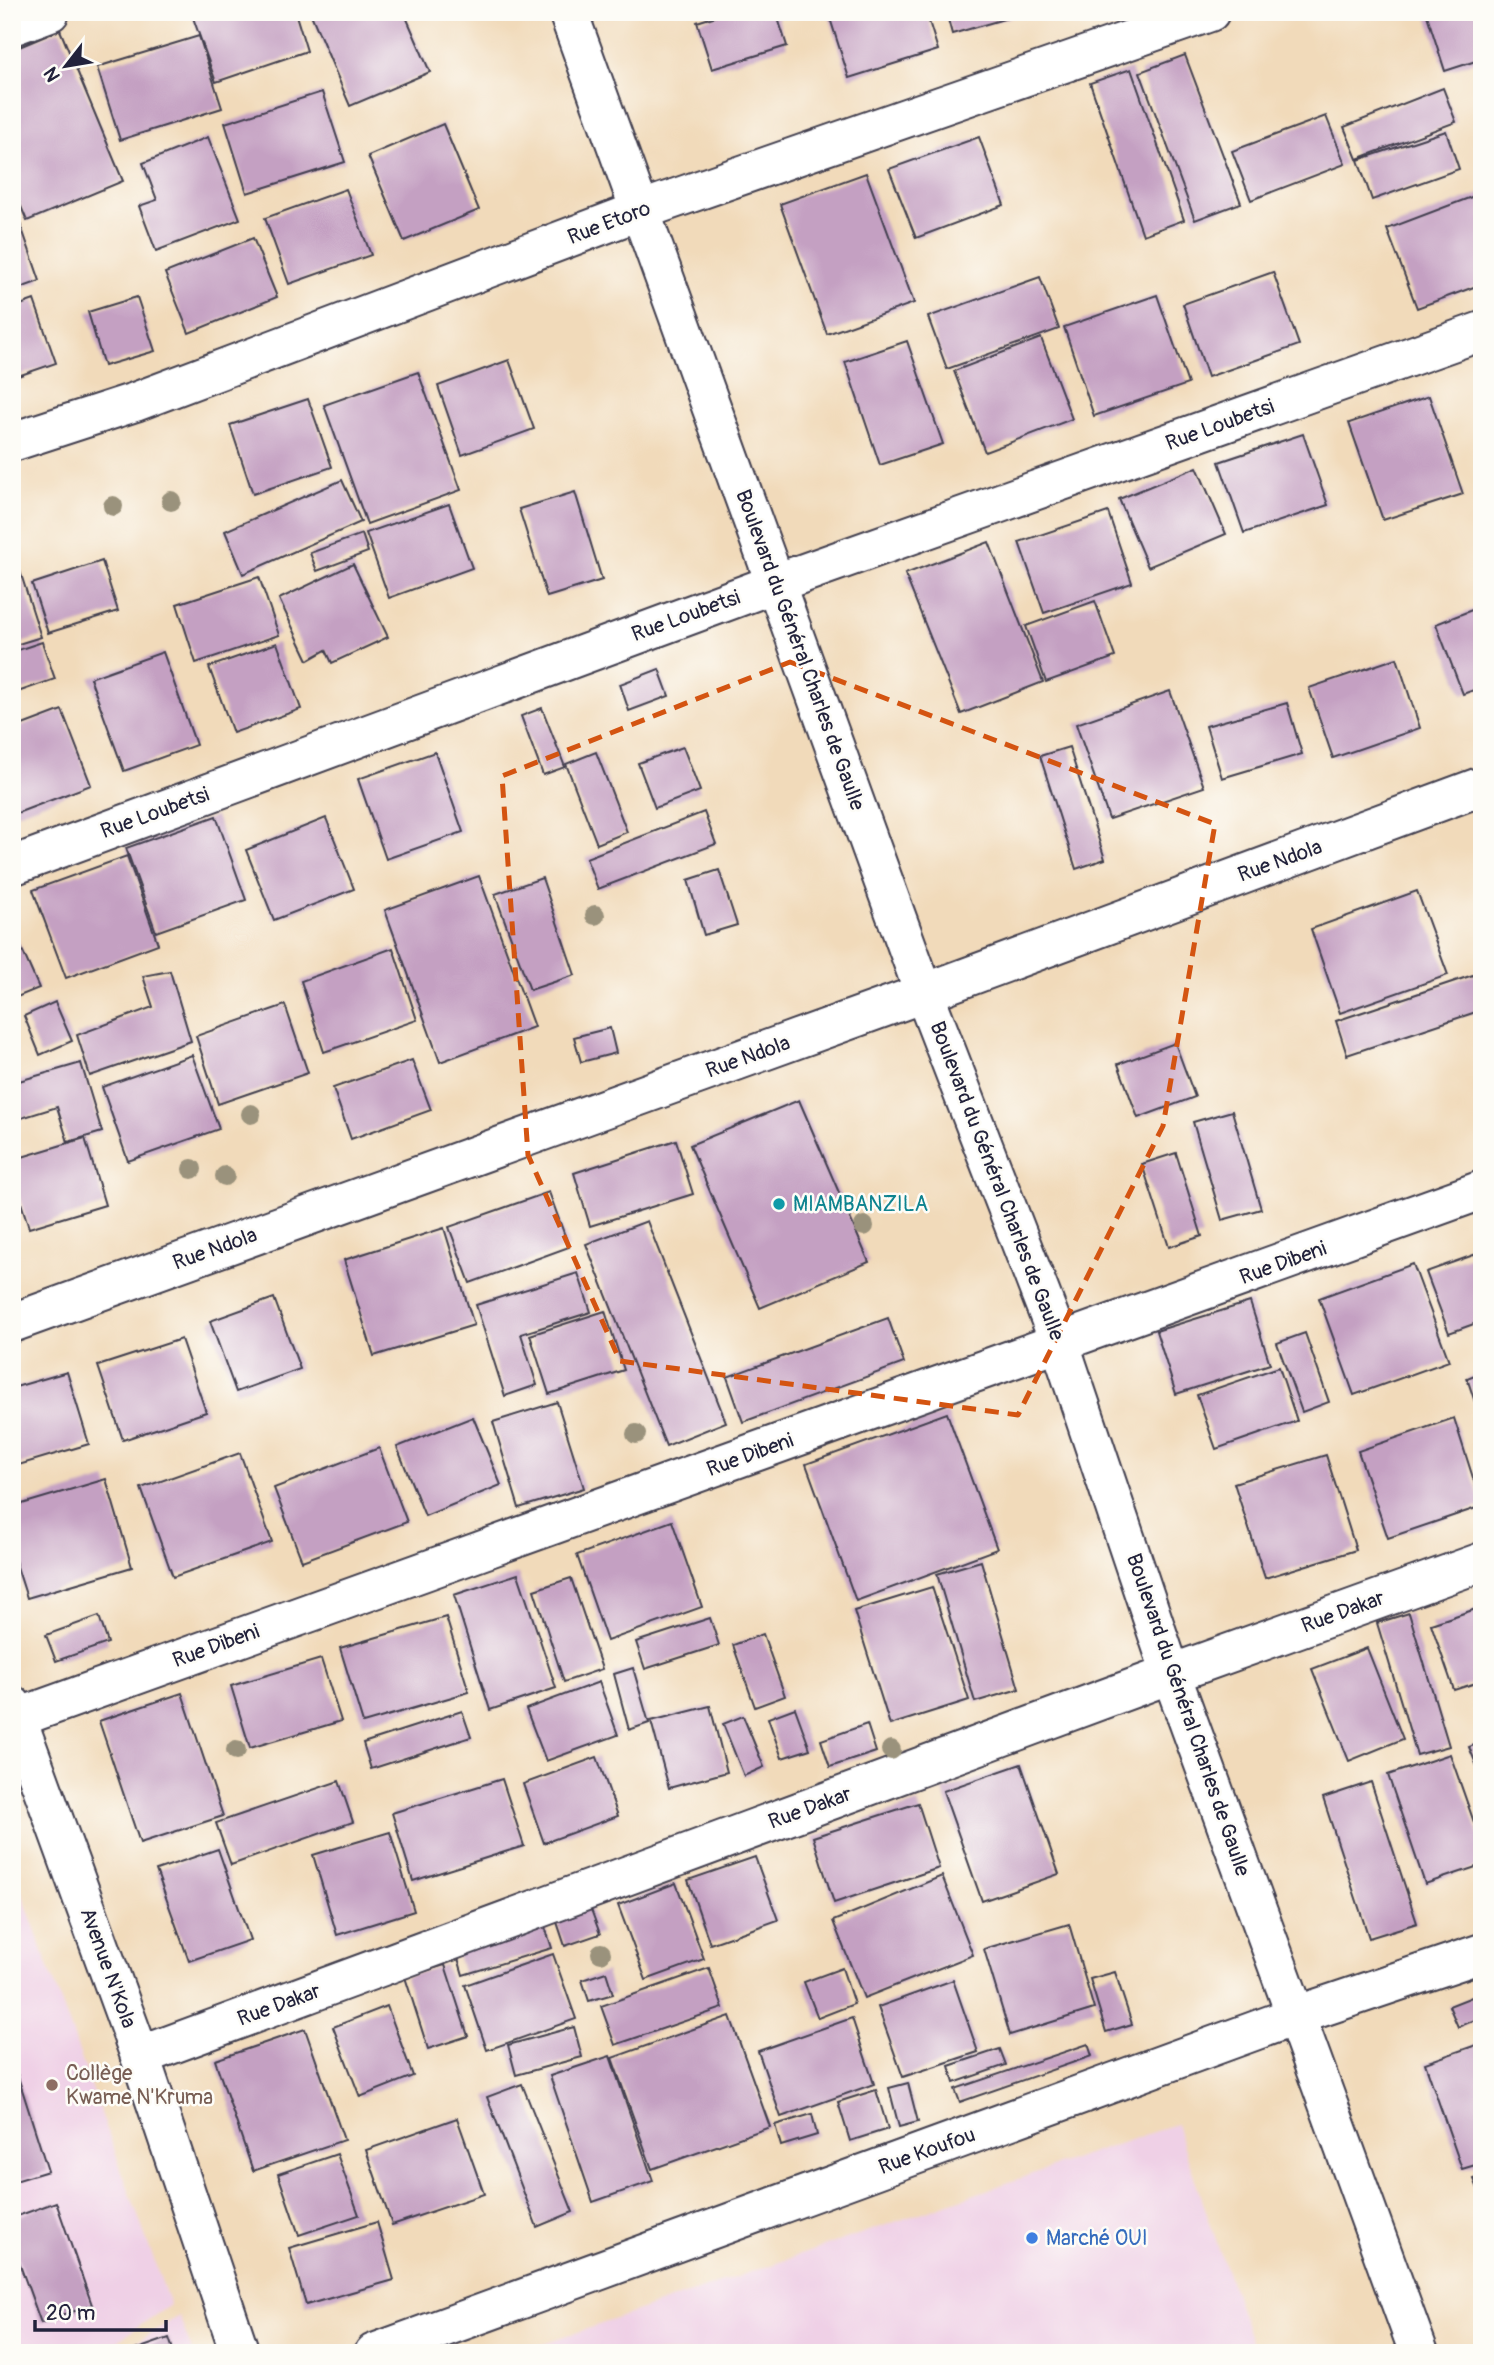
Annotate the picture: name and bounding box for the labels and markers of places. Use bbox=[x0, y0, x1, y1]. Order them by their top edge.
place label: MIAMBANZILA bbox=[793, 1191, 928, 1218]
marker: MIAMBANZILA bbox=[771, 1196, 787, 1212]
place label: Collège Kwame N'Kruma bbox=[66, 2060, 213, 2111]
marker: Collège Kwame N'Kruma bbox=[44, 2077, 60, 2093]
place label: Marché OUI bbox=[1046, 2225, 1148, 2252]
marker: Marché OUI bbox=[1024, 2230, 1040, 2246]

